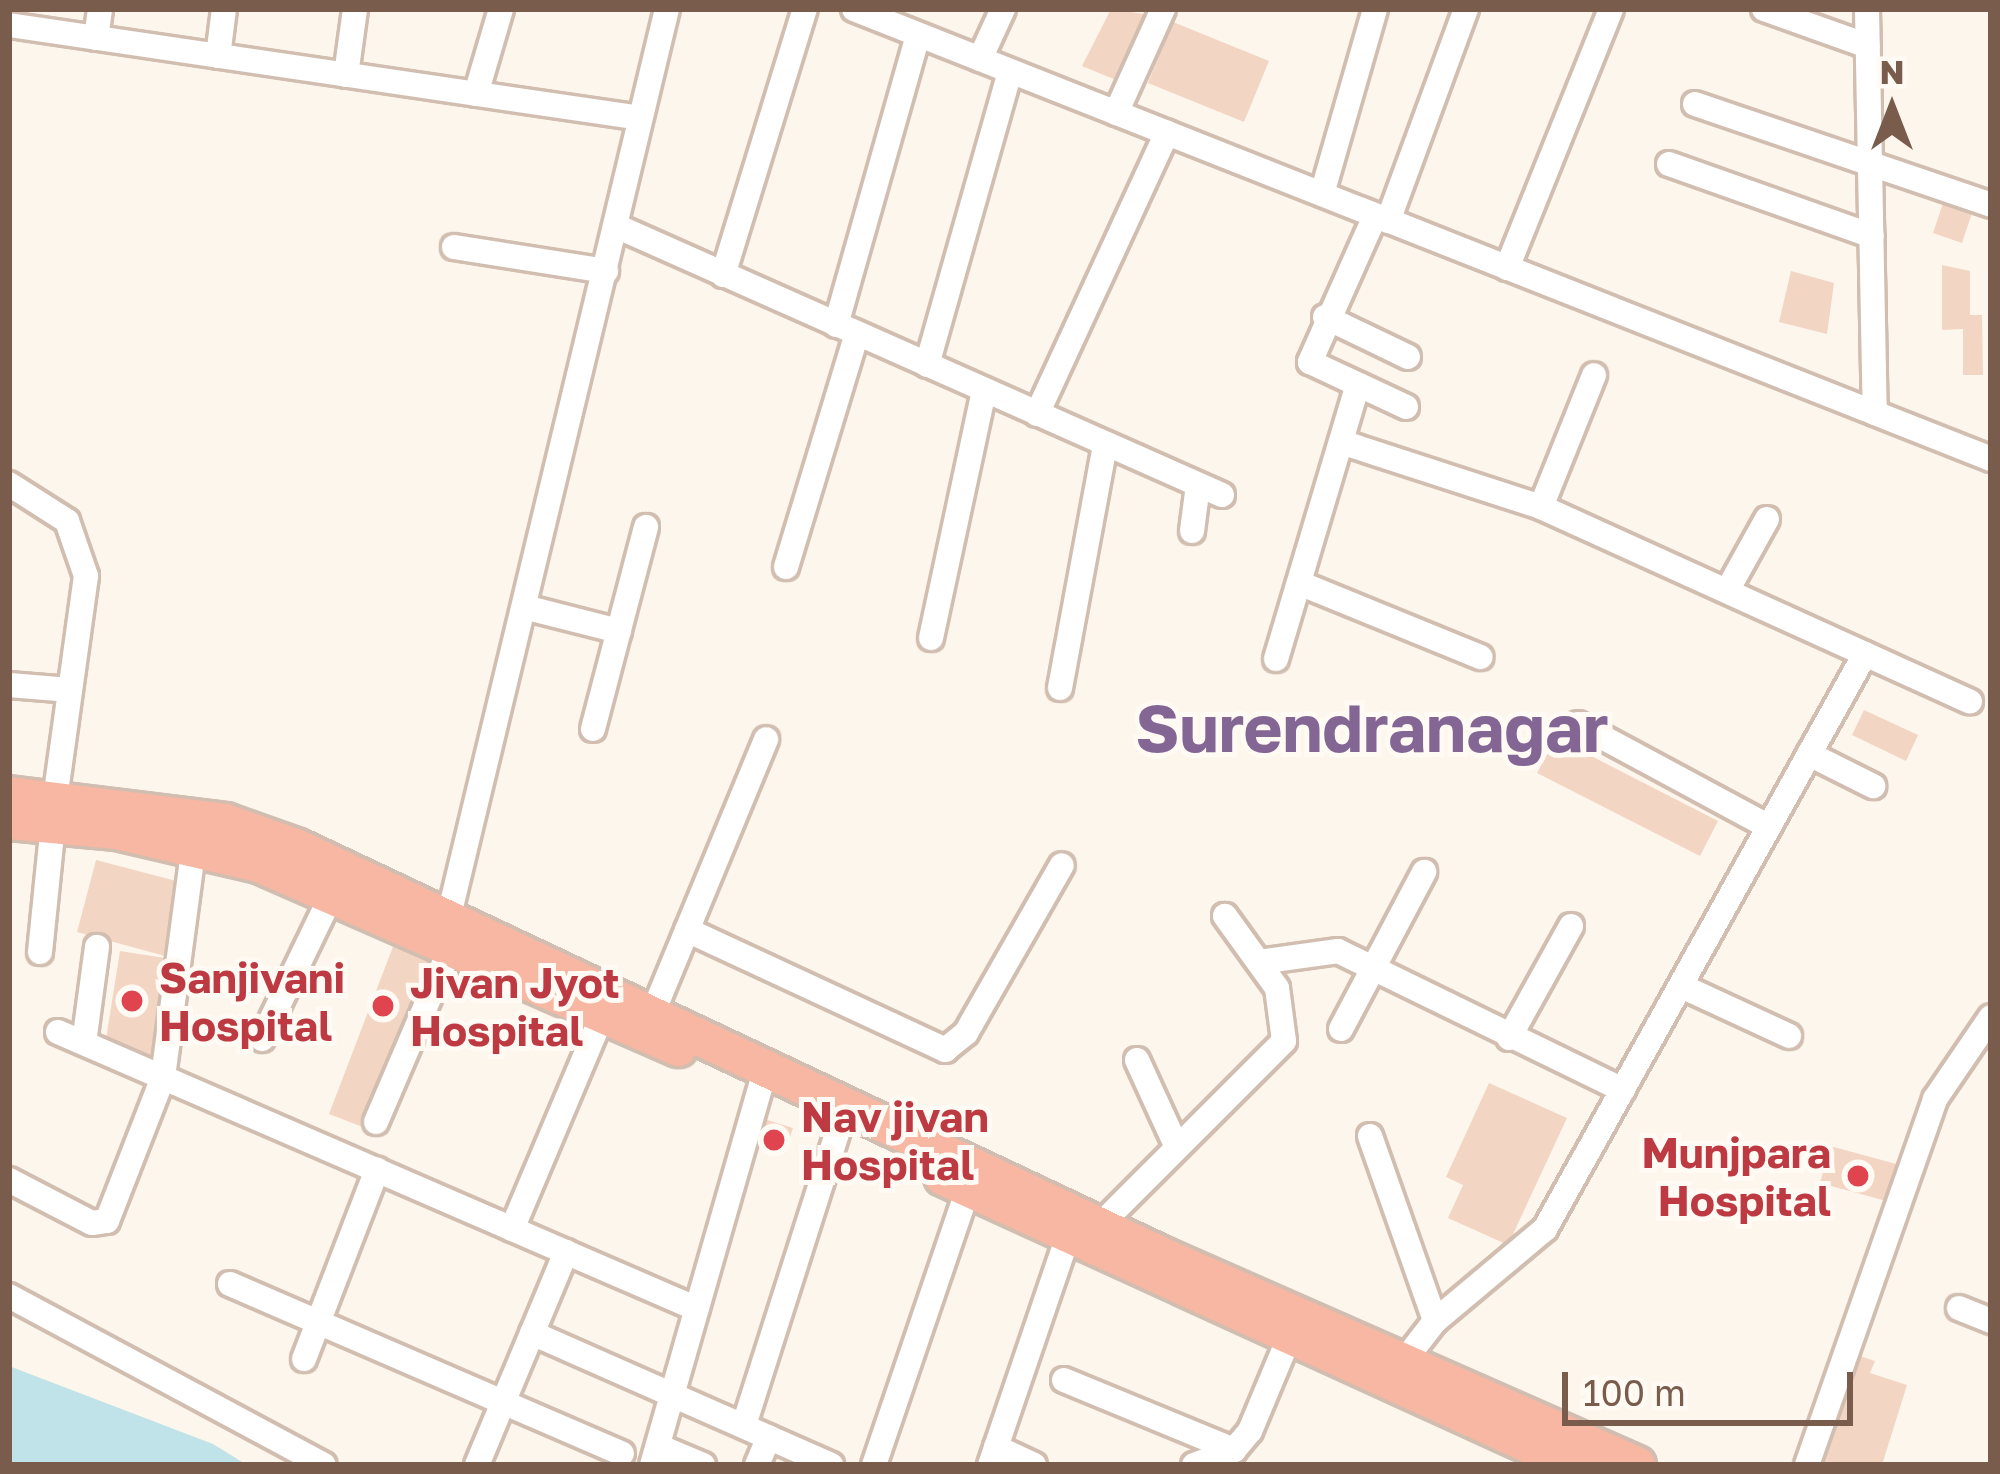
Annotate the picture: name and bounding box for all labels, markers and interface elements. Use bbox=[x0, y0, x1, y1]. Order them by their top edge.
north arrow bbox=[1832, 48, 1952, 168]
text: N bbox=[1879, 52, 1905, 91]
district label: Surendranagar bbox=[1135, 688, 1609, 768]
place label: Sanjivani Hospital bbox=[159, 952, 345, 1050]
place label: Jivan Jyot Hospital bbox=[410, 957, 620, 1056]
marker: Sanjivani Hospital bbox=[116, 985, 148, 1017]
marker: Jivan Jyot Hospital bbox=[367, 990, 399, 1022]
place label: Nav jivan Hospital bbox=[801, 1091, 989, 1190]
marker: Nav jivan Hospital bbox=[758, 1124, 790, 1156]
place label: Munjpara Hospital bbox=[1641, 1127, 1831, 1226]
marker: Munjpara Hospital bbox=[1842, 1160, 1874, 1192]
scale bar bbox=[1568, 1348, 1859, 1422]
text: 100 m bbox=[1583, 1371, 1686, 1414]

